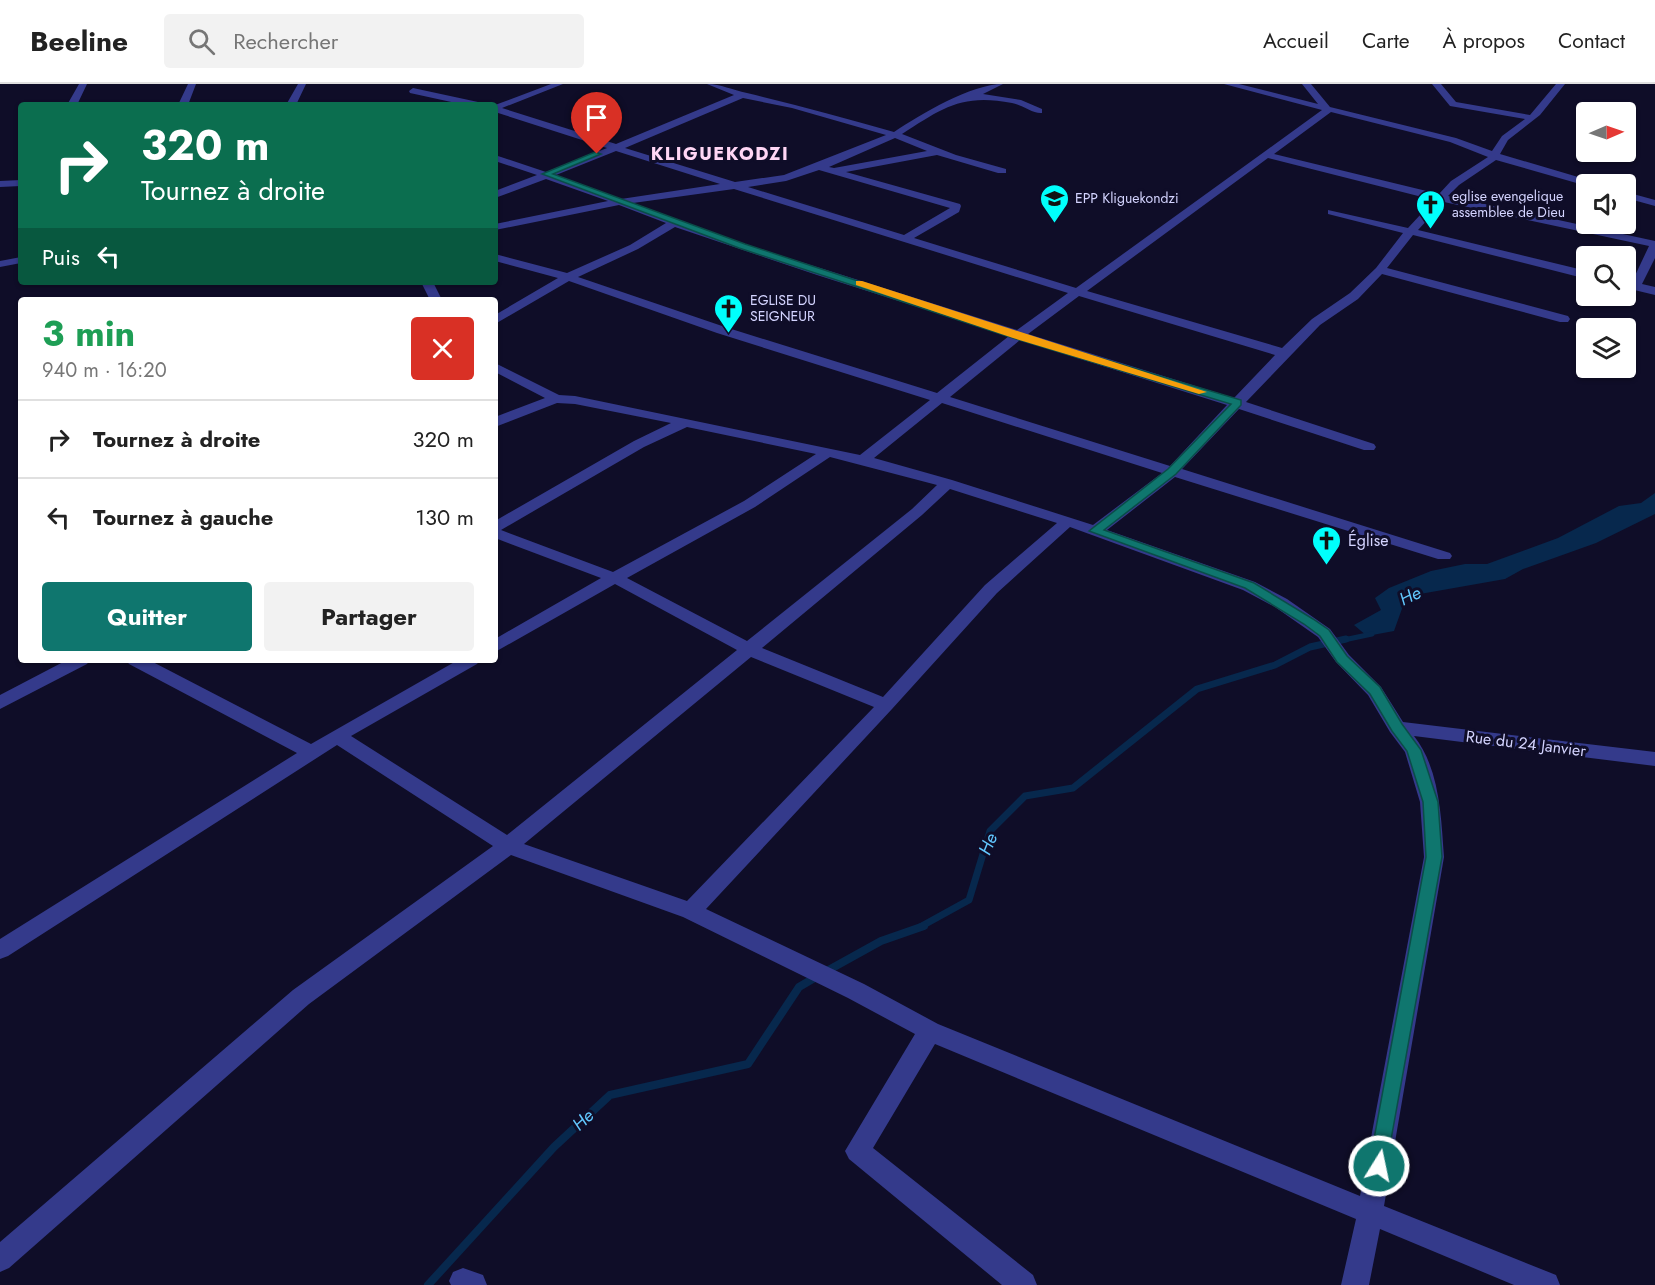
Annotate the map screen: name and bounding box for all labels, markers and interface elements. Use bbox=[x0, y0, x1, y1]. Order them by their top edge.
search box bbox=[164, 14, 584, 68]
text: Beeline bbox=[30, 21, 128, 62]
icon: search bbox=[185, 25, 218, 58]
text: Rechercher bbox=[233, 25, 338, 57]
text: Accueil bbox=[1263, 26, 1329, 56]
text: Carte bbox=[1362, 26, 1410, 56]
text: À propos bbox=[1443, 26, 1525, 56]
text: Contact bbox=[1558, 26, 1625, 56]
pin bbox=[571, 92, 622, 154]
icon: arrive bbox=[580, 101, 613, 134]
north arrow bbox=[1576, 102, 1636, 162]
map controls bbox=[1576, 102, 1636, 378]
text: 320 m bbox=[141, 115, 269, 176]
icon: right bbox=[42, 126, 120, 204]
district label: KLIGUEKODZI bbox=[651, 141, 789, 167]
text: Tournez à droite bbox=[141, 171, 325, 210]
button: sound bbox=[1576, 174, 1636, 234]
school or university icon: EPP Kliguekondzi bbox=[1038, 182, 1070, 224]
place label: eglise evengelique assemblee de Dieu bbox=[1452, 186, 1565, 222]
place label: EPP Kliguekondzi bbox=[1075, 188, 1179, 208]
church icon: eglise evengelique assemblee de Dieu bbox=[1415, 188, 1447, 230]
icon: left bbox=[92, 240, 125, 273]
text: Puis bbox=[42, 241, 80, 273]
button: search bbox=[1576, 246, 1636, 306]
place label: EGLISE DU SEIGNEUR bbox=[750, 290, 816, 326]
church icon: EGLISE DU SEIGNEUR bbox=[713, 292, 745, 334]
text: 3 min bbox=[42, 307, 135, 359]
button: close bbox=[411, 317, 474, 380]
button: layers bbox=[1576, 318, 1636, 378]
text: 940 m · 16:20 bbox=[42, 356, 167, 385]
icon: right bbox=[42, 423, 75, 456]
text: Tournez à droite bbox=[93, 423, 260, 455]
text: 320 m bbox=[413, 423, 474, 455]
icon: left bbox=[42, 501, 75, 534]
text: Tournez à gauche bbox=[93, 501, 273, 533]
text: 130 m bbox=[415, 501, 474, 533]
church icon: Église bbox=[1311, 524, 1343, 566]
place label: Église bbox=[1348, 529, 1388, 552]
water label: He bbox=[1395, 580, 1425, 612]
button: Quitter bbox=[42, 582, 252, 651]
button: Partager bbox=[264, 582, 474, 651]
street label: Rue du 24 Janvier bbox=[1465, 725, 1588, 762]
water label: He bbox=[972, 829, 1004, 859]
water label: He bbox=[566, 1103, 600, 1137]
position arrow bbox=[1347, 1134, 1411, 1198]

